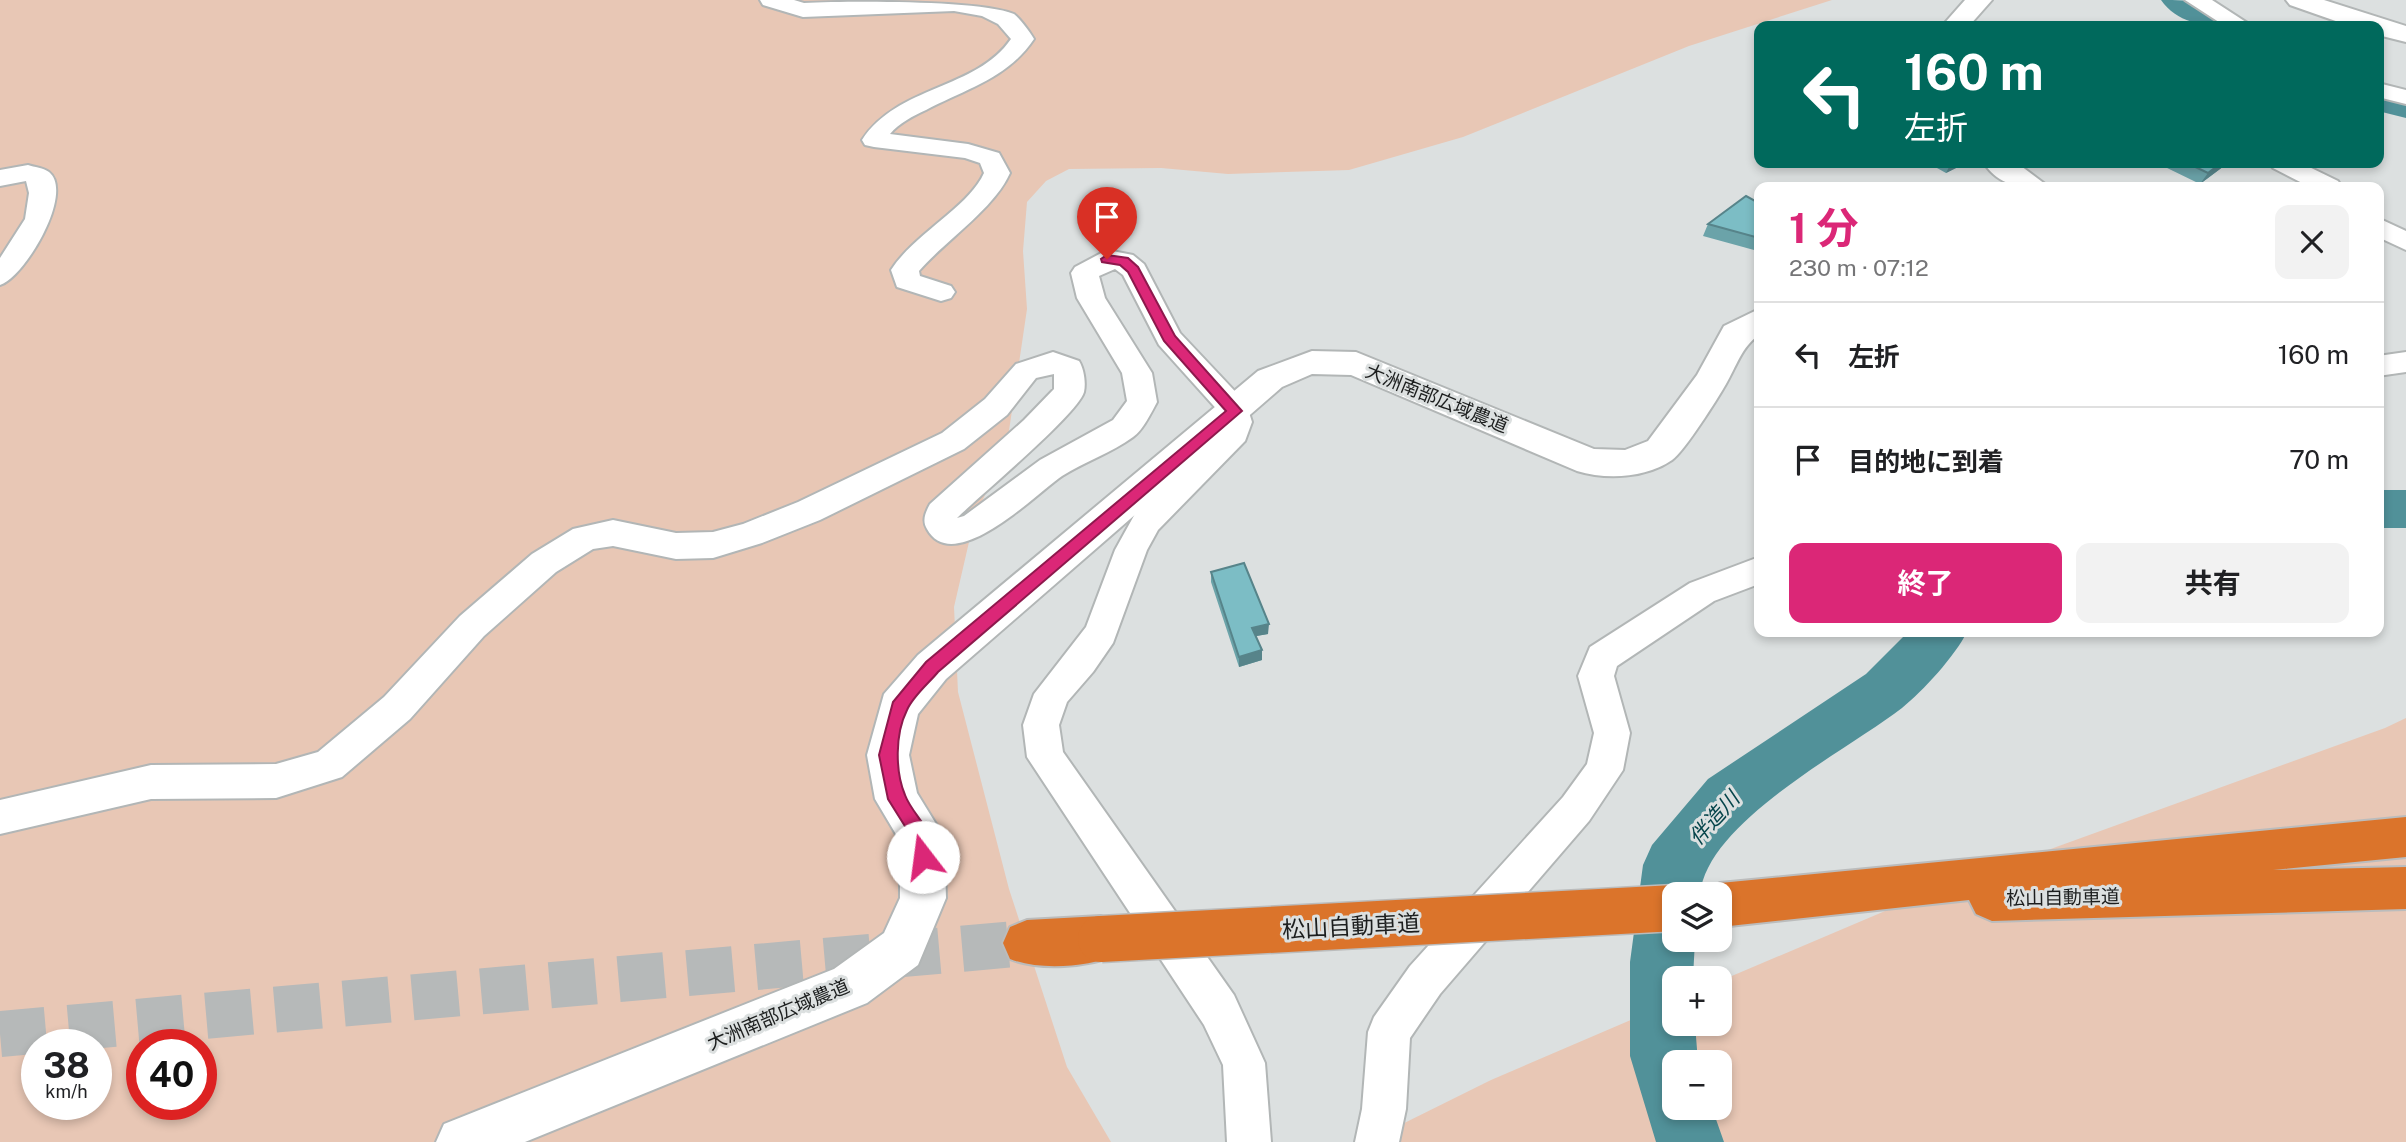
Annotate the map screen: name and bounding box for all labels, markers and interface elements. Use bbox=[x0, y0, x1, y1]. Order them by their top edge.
text: 160 m bbox=[1904, 43, 2044, 101]
icon: left bbox=[1789, 49, 1880, 140]
text: 左折 bbox=[1904, 109, 1968, 146]
pin bbox=[1077, 187, 1137, 259]
icon: arrive bbox=[1088, 198, 1126, 236]
text: 1 分 bbox=[1789, 203, 1858, 252]
button: close bbox=[2275, 205, 2349, 279]
text: 230 m · 07:12 bbox=[1789, 254, 1929, 281]
icon: left bbox=[1789, 336, 1827, 374]
text: 160 m bbox=[2278, 339, 2349, 370]
text: 左折 bbox=[1848, 341, 1900, 372]
street label: 大洲南部広域農道 bbox=[1362, 359, 1512, 437]
icon: arrive bbox=[1789, 441, 1827, 479]
text: 70 m bbox=[2289, 444, 2349, 475]
text: 目的地に到着 bbox=[1848, 446, 2004, 477]
button: 終了 bbox=[1789, 543, 2062, 623]
button: 共有 bbox=[2076, 543, 2349, 623]
water label: 伴造川 bbox=[1684, 785, 1746, 850]
position arrow bbox=[886, 820, 960, 894]
map controls bbox=[1662, 882, 1732, 1120]
button: layers bbox=[1662, 882, 1732, 952]
street label: 松山自動車道 bbox=[2006, 885, 2120, 909]
street label: 松山自動車道 bbox=[1281, 909, 1421, 943]
button: + bbox=[1662, 966, 1732, 1036]
street label: 大洲南部広域農道 bbox=[704, 974, 852, 1054]
speed limit sign: 40 bbox=[126, 1029, 217, 1120]
text: 38 bbox=[43, 1045, 90, 1086]
button: − bbox=[1662, 1050, 1732, 1120]
text: km/h bbox=[45, 1081, 88, 1102]

